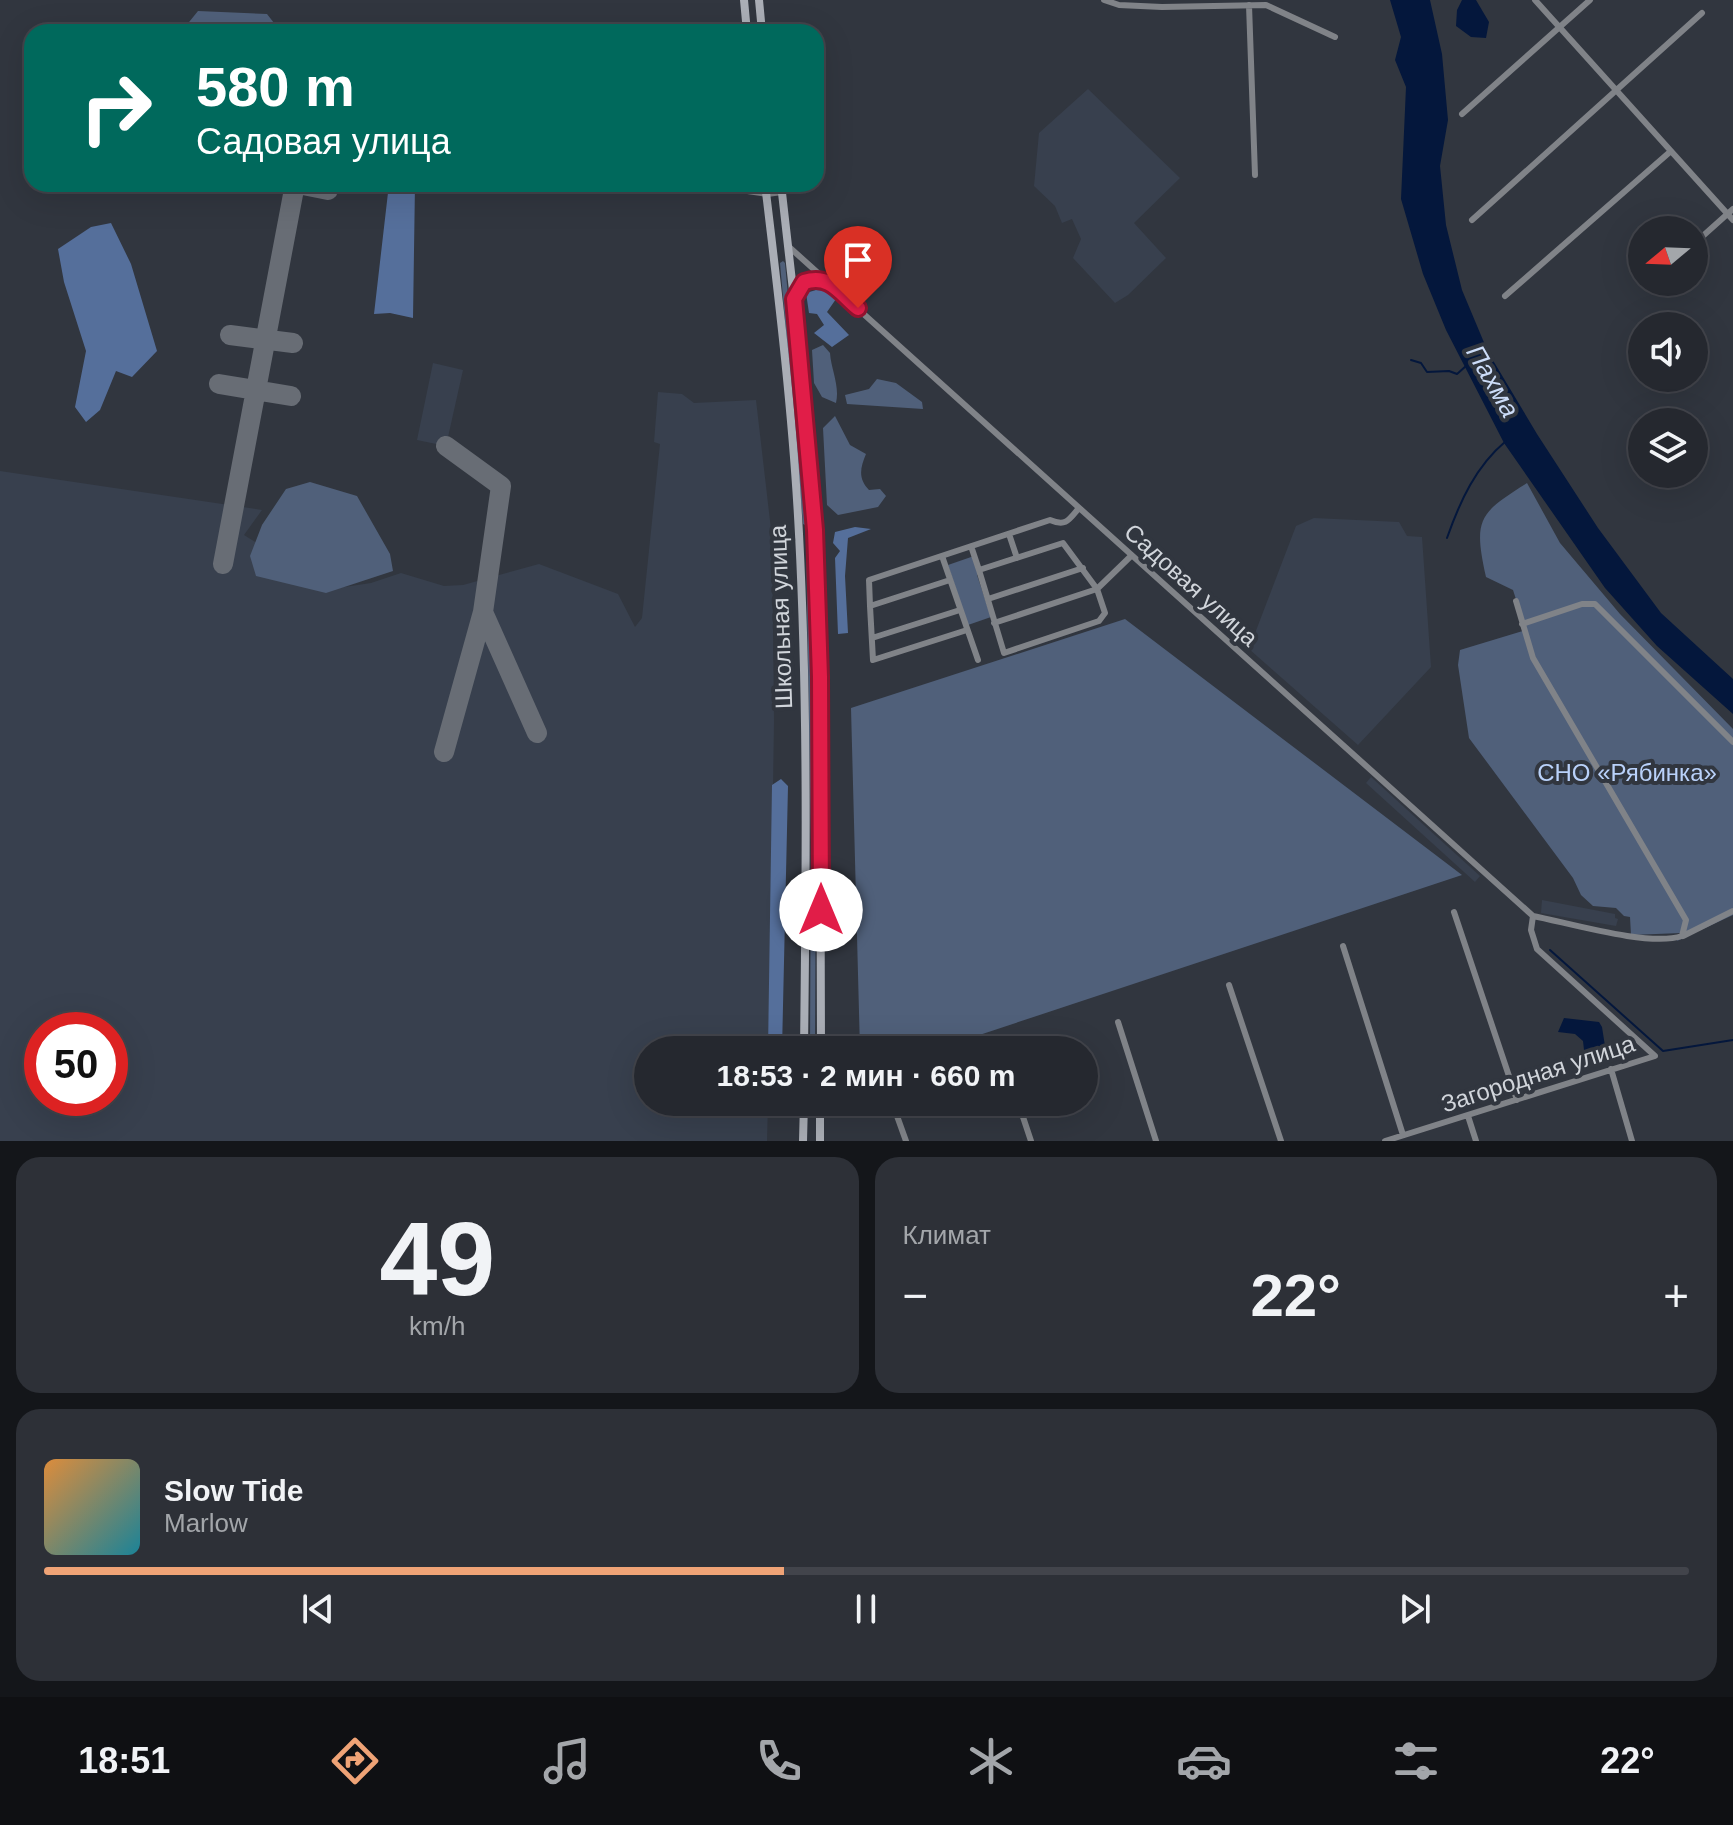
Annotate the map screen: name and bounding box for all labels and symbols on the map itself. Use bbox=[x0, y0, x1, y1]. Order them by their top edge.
north arrow bbox=[1628, 216, 1708, 296]
pin bbox=[824, 226, 892, 308]
water label: Пахма bbox=[1460, 339, 1526, 423]
street label: Садовая улица bbox=[1119, 518, 1264, 652]
street label: Школьная улица bbox=[764, 524, 797, 710]
park label: СНО «Рябинка» bbox=[1537, 759, 1717, 786]
position arrow bbox=[779, 868, 863, 952]
speed limit sign: 50 bbox=[24, 1012, 128, 1116]
street label: Загородная улица bbox=[1438, 1029, 1639, 1118]

